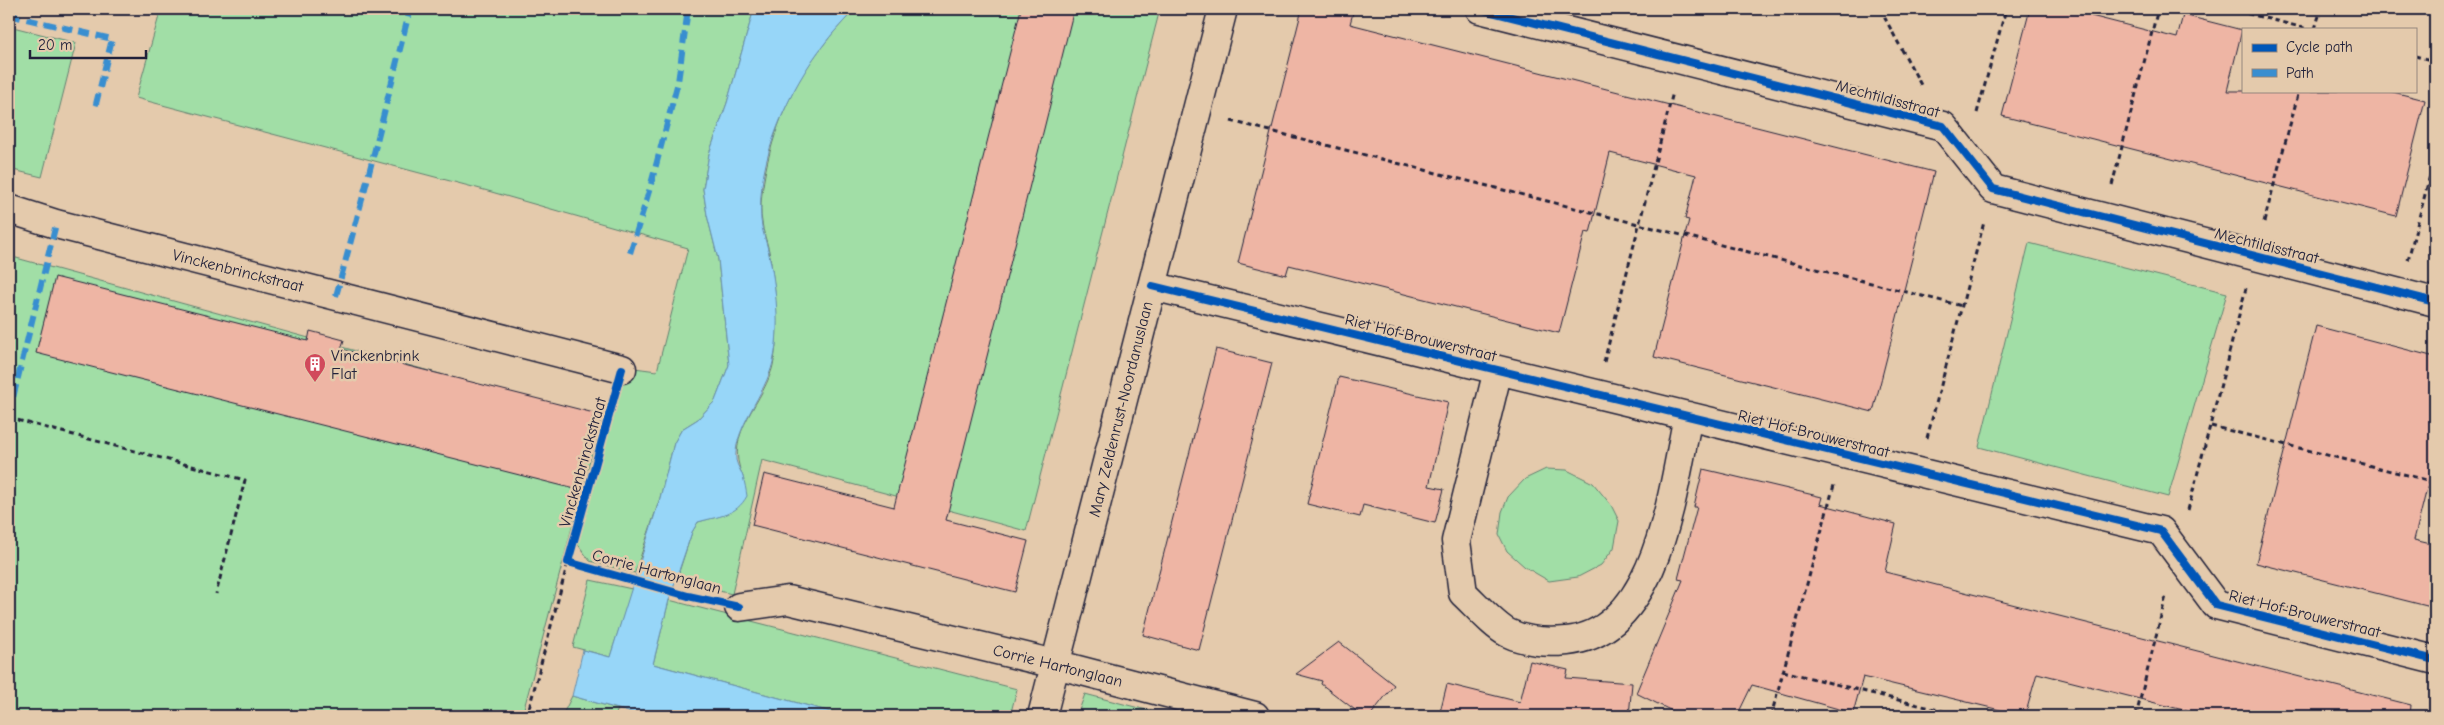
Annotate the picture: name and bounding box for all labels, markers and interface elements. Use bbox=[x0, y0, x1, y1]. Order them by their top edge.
scale bar bbox=[30, 28, 146, 60]
legend bbox=[2242, 28, 2416, 92]
text: 20 m bbox=[38, 36, 72, 54]
text: Cycle path bbox=[2286, 38, 2353, 56]
text: Path bbox=[2286, 64, 2314, 82]
street label: Mechtildisstraat bbox=[1834, 76, 1942, 122]
street label: Mechtildisstraat bbox=[2213, 224, 2321, 268]
street label: Vinckenbrinckstraat bbox=[170, 246, 305, 296]
street label: Mary Zeldenrust-Noordanuslaan bbox=[1085, 300, 1156, 519]
street label: Riet Hof-Brouwerstraat bbox=[1343, 310, 1499, 366]
place label: Vinckenbrink Flat bbox=[331, 347, 419, 383]
building icon: Vinckenbrink Flat bbox=[303, 352, 327, 383]
street label: Vinckenbrinckstraat bbox=[556, 395, 610, 529]
street label: Riet Hof-Brouwerstraat bbox=[1736, 406, 1892, 462]
street label: Corrie Hartonglaan bbox=[590, 546, 723, 598]
street label: Riet Hof-Brouwerstraat bbox=[2227, 586, 2383, 642]
street label: Corrie Hartonglaan bbox=[991, 641, 1124, 691]

